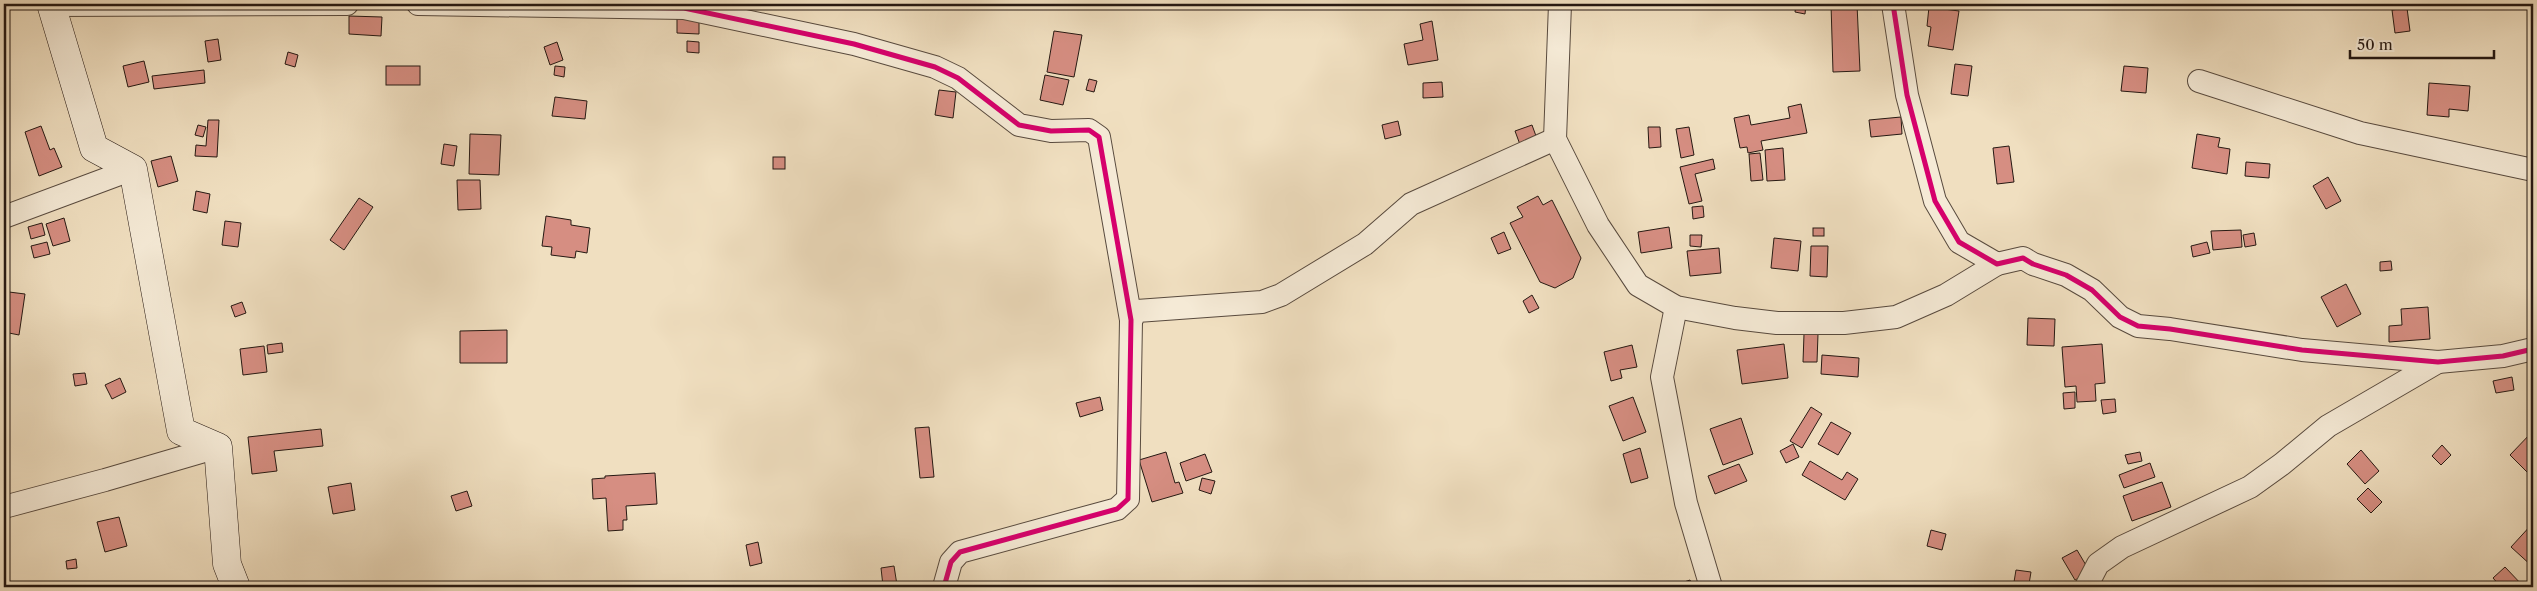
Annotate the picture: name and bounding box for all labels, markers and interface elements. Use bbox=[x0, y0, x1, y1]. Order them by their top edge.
scale bar bbox=[2350, 28, 2493, 60]
text: 50 m bbox=[2357, 35, 2393, 54]

